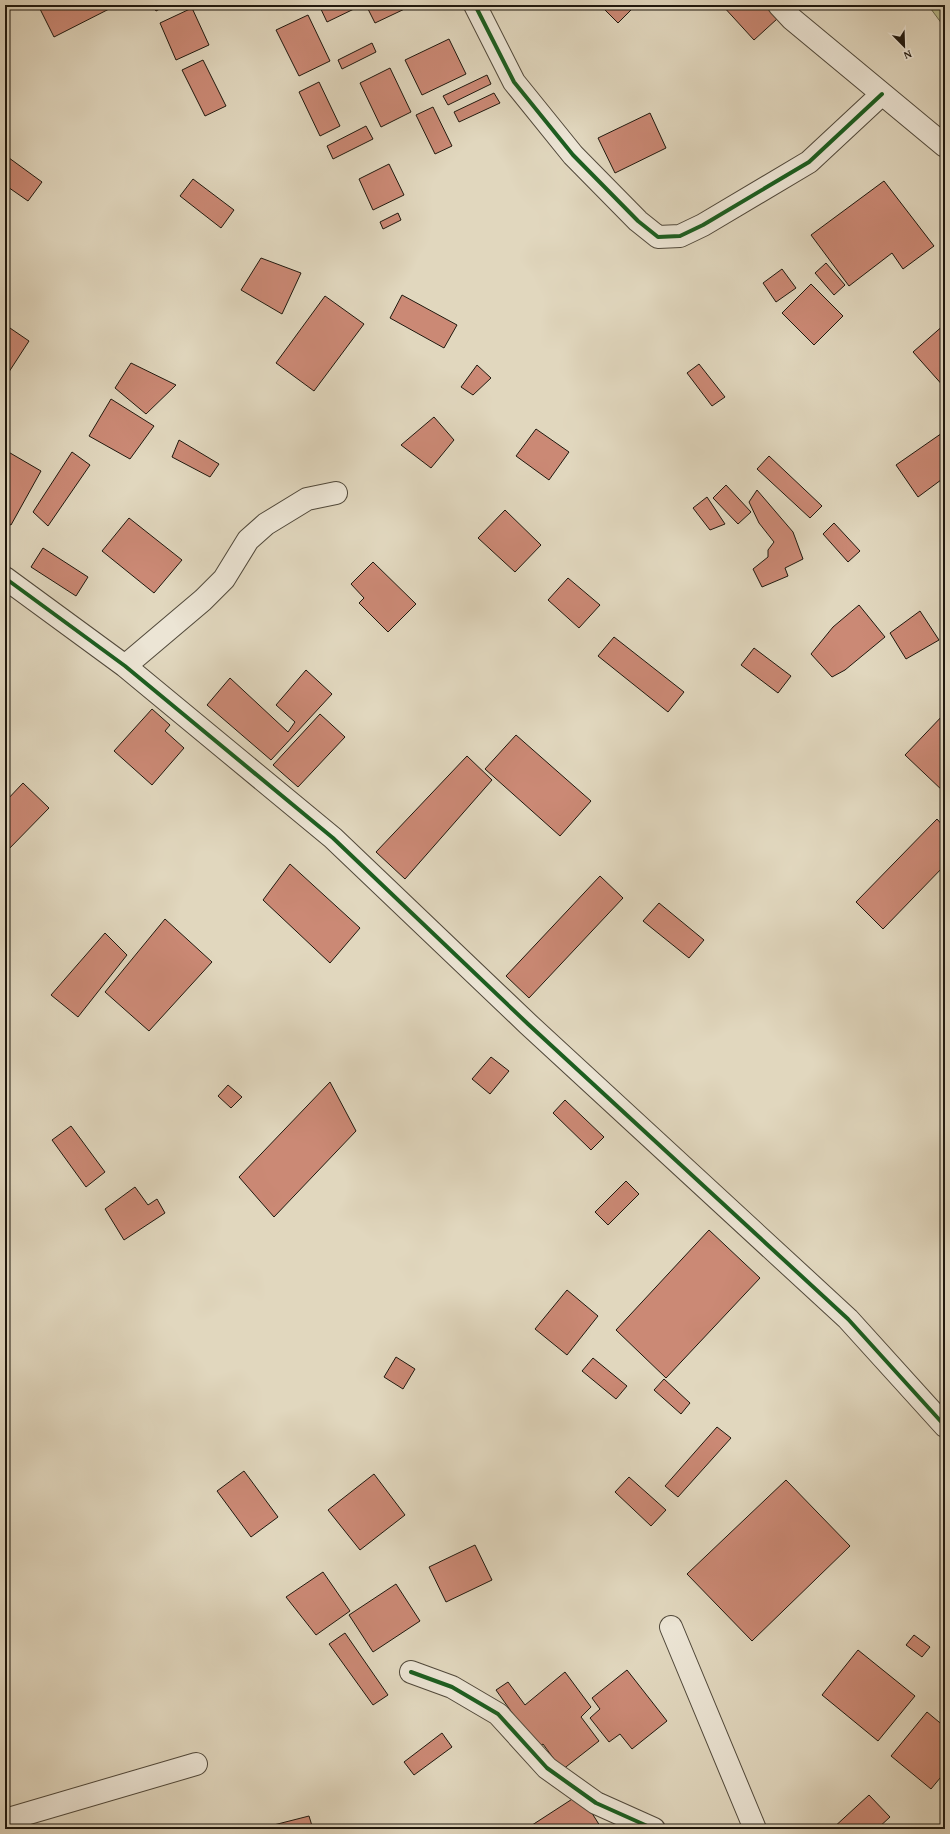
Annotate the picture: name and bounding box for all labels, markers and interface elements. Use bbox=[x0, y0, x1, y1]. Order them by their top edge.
north arrow bbox=[884, 26, 924, 66]
text: N bbox=[901, 46, 914, 64]

